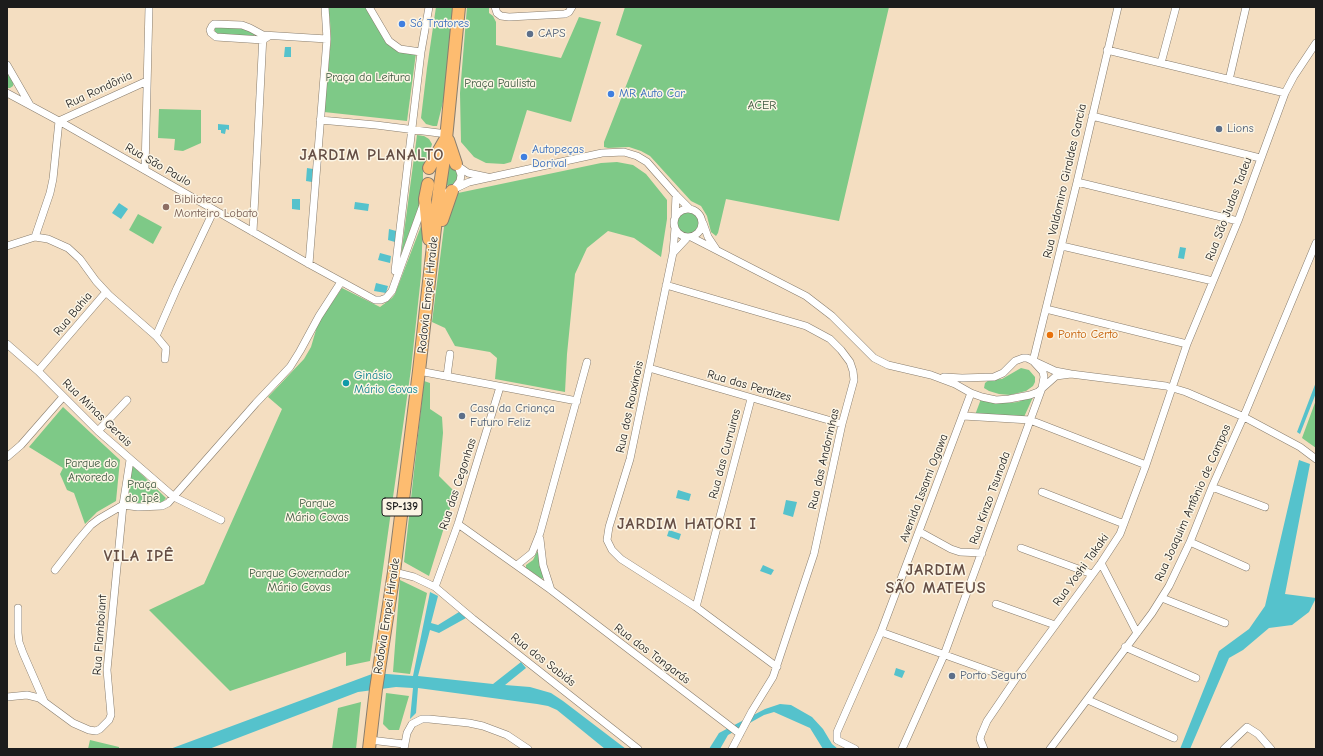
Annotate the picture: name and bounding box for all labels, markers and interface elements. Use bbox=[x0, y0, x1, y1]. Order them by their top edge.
place label: Só Tratores bbox=[410, 17, 469, 31]
marker: Só Tratores bbox=[397, 19, 407, 29]
place label: CAPS bbox=[538, 27, 566, 41]
marker: CAPS bbox=[525, 29, 535, 39]
street label: Rua Rondônia bbox=[63, 68, 135, 112]
park label: Praça da Leitura bbox=[326, 71, 410, 85]
park label: Praça Paulista bbox=[464, 77, 536, 91]
place label: MR Auto Car bbox=[619, 87, 685, 101]
marker: MR Auto Car bbox=[606, 89, 616, 99]
park label: ACER bbox=[748, 99, 776, 113]
street label: Rua Valdomiro Giraldes Garcia bbox=[1040, 102, 1090, 260]
place label: Lions bbox=[1227, 122, 1254, 136]
marker: Lions bbox=[1214, 124, 1224, 134]
street label: Rua São Paulo bbox=[122, 140, 194, 190]
place label: Autopeças Dorival bbox=[532, 143, 584, 171]
district label: JARDIM PLANALTO bbox=[300, 145, 444, 165]
marker: Autopeças Dorival bbox=[519, 152, 529, 162]
street label: Rua São Judas Tadeu bbox=[1203, 155, 1255, 263]
place label: Biblioteca Monteiro Lobato bbox=[174, 193, 258, 221]
marker: Biblioteca Monteiro Lobato bbox=[161, 202, 171, 212]
street label: Rodovia Empei Hiraide bbox=[415, 236, 441, 354]
street label: Rua Bahia bbox=[51, 289, 95, 339]
place label: Ponto Certo bbox=[1058, 328, 1118, 342]
marker: Ponto Certo bbox=[1045, 330, 1055, 340]
street label: Rua dos Rouxinois bbox=[613, 360, 647, 454]
street label: Rua das Perdizes bbox=[705, 367, 793, 405]
place label: Ginásio Mário Covas bbox=[354, 369, 418, 397]
street label: Rua Minas Gerais bbox=[59, 376, 135, 450]
marker: Ginásio Mário Covas bbox=[341, 378, 351, 388]
place label: Casa da Criança Futuro Feliz bbox=[470, 402, 555, 430]
street label: Rua das Curruiras bbox=[706, 407, 744, 501]
street label: Rua das Andorinhas bbox=[805, 407, 843, 511]
marker: Casa da Criança Futuro Feliz bbox=[457, 411, 467, 421]
street label: Rua Joaquim Antônio de Campos bbox=[1152, 422, 1234, 584]
street label: Avenida Issami Ogawa bbox=[897, 432, 951, 544]
street label: Rua das Cegonhas bbox=[436, 436, 480, 532]
street label: Rua Kinzo Tsunoda bbox=[967, 450, 1013, 546]
park label: Parque do Arvoredo bbox=[65, 457, 117, 485]
park label: Praça do Ipê bbox=[125, 478, 159, 506]
park label: Parque Mário Covas bbox=[285, 497, 349, 525]
road number: SP-139 bbox=[382, 498, 422, 516]
district label: JARDIM HATORI I bbox=[617, 514, 757, 534]
street label: Rua Yoshi Takaki bbox=[1050, 531, 1112, 609]
district label: VILA IPÊ bbox=[104, 546, 174, 566]
street label: Rodovia Empei Hiraide bbox=[371, 557, 403, 675]
district label: JARDIM SÃO MATEUS bbox=[886, 560, 986, 598]
park label: Parque Governador Mário Covas bbox=[249, 567, 349, 595]
street label: Rua Flamboiant bbox=[90, 594, 110, 676]
street label: Rua dos Tangarás bbox=[611, 621, 693, 687]
street label: Rua dos Sabiás bbox=[508, 630, 578, 690]
place label: Porto Seguro bbox=[960, 669, 1027, 683]
marker: Porto Seguro bbox=[947, 671, 957, 681]

